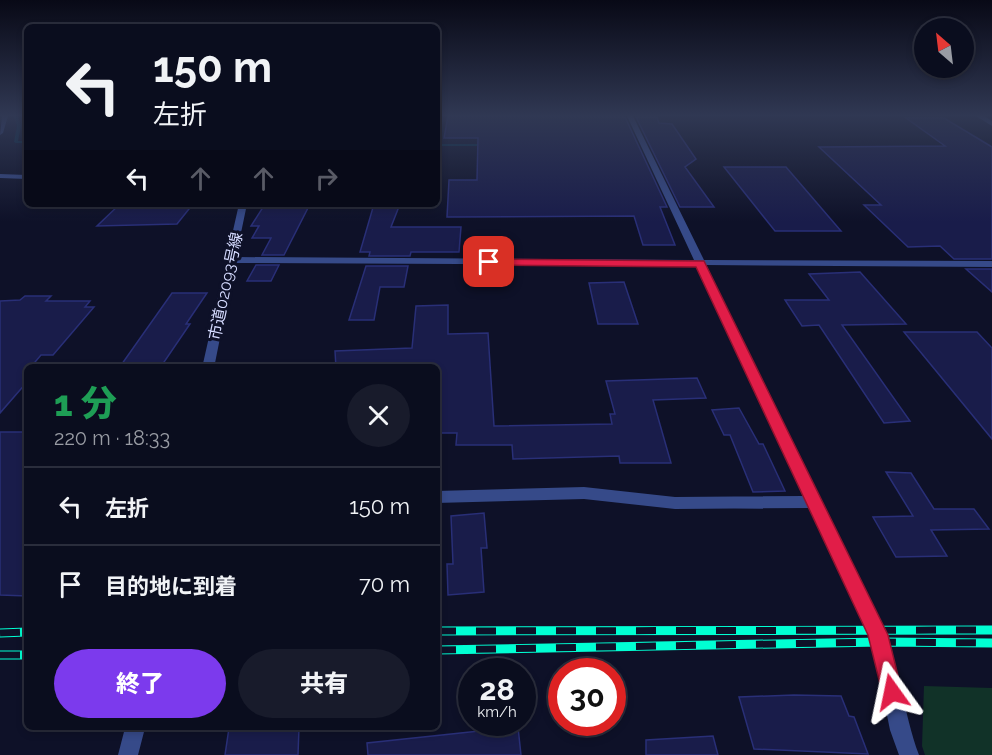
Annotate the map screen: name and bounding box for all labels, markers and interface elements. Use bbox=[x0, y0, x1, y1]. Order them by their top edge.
north arrow bbox=[914, 18, 974, 78]
map controls bbox=[914, 18, 974, 78]
text: 150 m bbox=[153, 43, 272, 92]
icon: left bbox=[54, 48, 132, 126]
text: 左折 bbox=[153, 99, 207, 130]
icon: left bbox=[121, 162, 154, 195]
icon: ahead bbox=[184, 162, 217, 195]
icon: ahead bbox=[247, 162, 280, 195]
icon: right bbox=[310, 162, 343, 195]
street label: 市道02093号線 bbox=[205, 230, 246, 342]
pin bbox=[463, 236, 514, 287]
icon: arrive bbox=[472, 245, 505, 278]
text: 1 分 bbox=[54, 382, 117, 424]
button: close bbox=[347, 384, 410, 447]
text: 220 m · 18:33 bbox=[54, 426, 170, 450]
icon: left bbox=[54, 490, 87, 523]
text: 150 m bbox=[349, 493, 410, 519]
text: 左折 bbox=[105, 495, 149, 521]
icon: arrive bbox=[54, 568, 87, 601]
text: 70 m bbox=[359, 571, 410, 597]
text: 目的地に到着 bbox=[105, 573, 237, 599]
button: 終了 bbox=[54, 649, 226, 718]
button: 共有 bbox=[238, 649, 410, 718]
speed limit sign: 30 bbox=[548, 658, 626, 736]
position arrow bbox=[860, 660, 924, 724]
text: 28 bbox=[479, 672, 515, 707]
text: km/h bbox=[477, 703, 517, 721]

